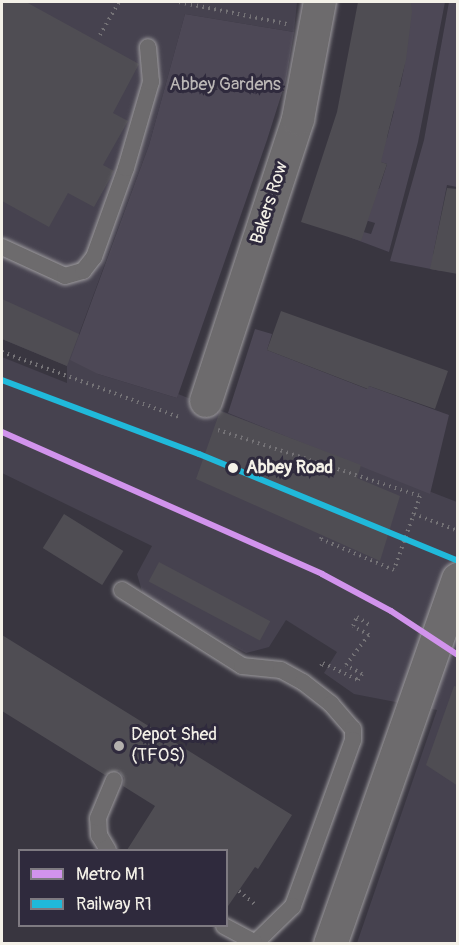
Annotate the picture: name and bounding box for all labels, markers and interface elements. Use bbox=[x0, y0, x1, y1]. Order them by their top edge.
park label: Abbey Gardens bbox=[169, 74, 281, 96]
street label: Bakers Row bbox=[247, 159, 293, 247]
place label: Abbey Road bbox=[246, 457, 333, 479]
marker: Abbey Road bbox=[224, 459, 242, 477]
place label: Depot Shed (TFOS) bbox=[131, 725, 217, 768]
marker: Depot Shed (TFOS) bbox=[112, 739, 126, 753]
legend bbox=[18, 849, 228, 927]
text: Metro M1 bbox=[76, 863, 145, 886]
text: Railway R1 bbox=[76, 893, 152, 916]

